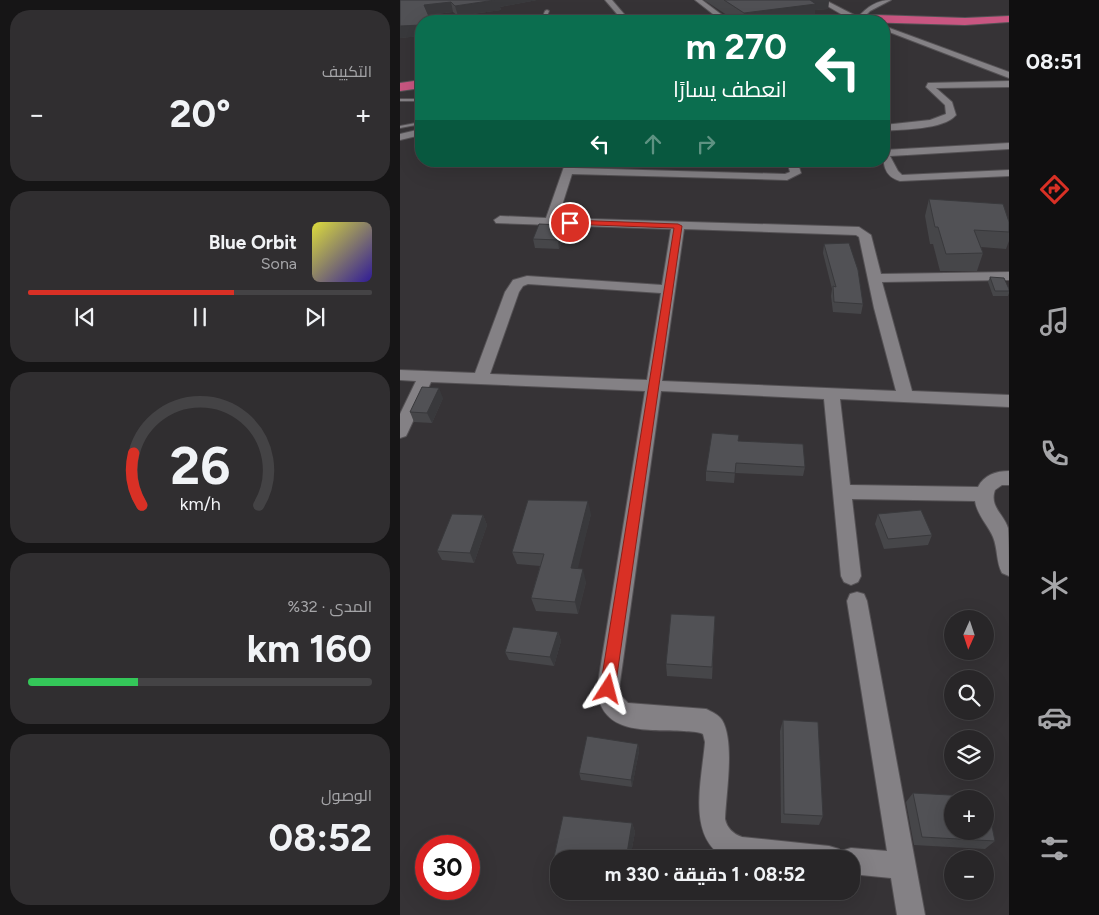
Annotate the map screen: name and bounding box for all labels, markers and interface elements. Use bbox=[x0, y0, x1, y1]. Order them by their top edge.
text: 270 m bbox=[686, 26, 787, 68]
icon: left bbox=[805, 35, 870, 100]
text: 08:51 bbox=[1026, 48, 1082, 75]
text: التكييف bbox=[322, 62, 372, 81]
text: انعطف يسارًا bbox=[673, 76, 787, 103]
text: 20° bbox=[170, 91, 231, 137]
text: − bbox=[28, 97, 45, 131]
text: + bbox=[355, 97, 372, 131]
icon: left bbox=[586, 130, 614, 158]
icon: ahead bbox=[639, 130, 667, 158]
icon: right bbox=[692, 130, 720, 158]
icon: directions bbox=[1037, 172, 1072, 207]
pin bbox=[549, 202, 591, 244]
icon: arrive bbox=[556, 209, 584, 237]
text: Blue Orbit bbox=[209, 231, 297, 254]
text: Sona bbox=[261, 254, 297, 273]
icon: previous bbox=[71, 303, 99, 331]
icon: pause bbox=[186, 303, 214, 331]
icon: next bbox=[301, 303, 329, 331]
icon: music bbox=[1037, 304, 1072, 339]
text: 26 bbox=[170, 435, 230, 497]
icon: phone bbox=[1037, 436, 1072, 471]
text: km/h bbox=[180, 493, 220, 514]
icon: climate bbox=[1037, 568, 1072, 603]
text: المدى · 32% bbox=[287, 597, 372, 616]
north arrow bbox=[944, 610, 994, 660]
map controls bbox=[944, 610, 994, 900]
text: 160 km bbox=[247, 626, 372, 672]
position arrow bbox=[581, 662, 633, 714]
button: search bbox=[944, 670, 994, 720]
icon: car bbox=[1037, 700, 1072, 735]
button: layers bbox=[944, 730, 994, 780]
text: الوصول bbox=[321, 786, 372, 805]
button: + bbox=[944, 790, 994, 840]
text: 08:52 bbox=[269, 815, 372, 861]
icon: filters bbox=[1037, 831, 1072, 866]
speed limit sign: 30 bbox=[415, 835, 480, 900]
button: − bbox=[944, 850, 994, 900]
text: 08:52 · 1 دقيقة · 330 m bbox=[605, 863, 805, 886]

